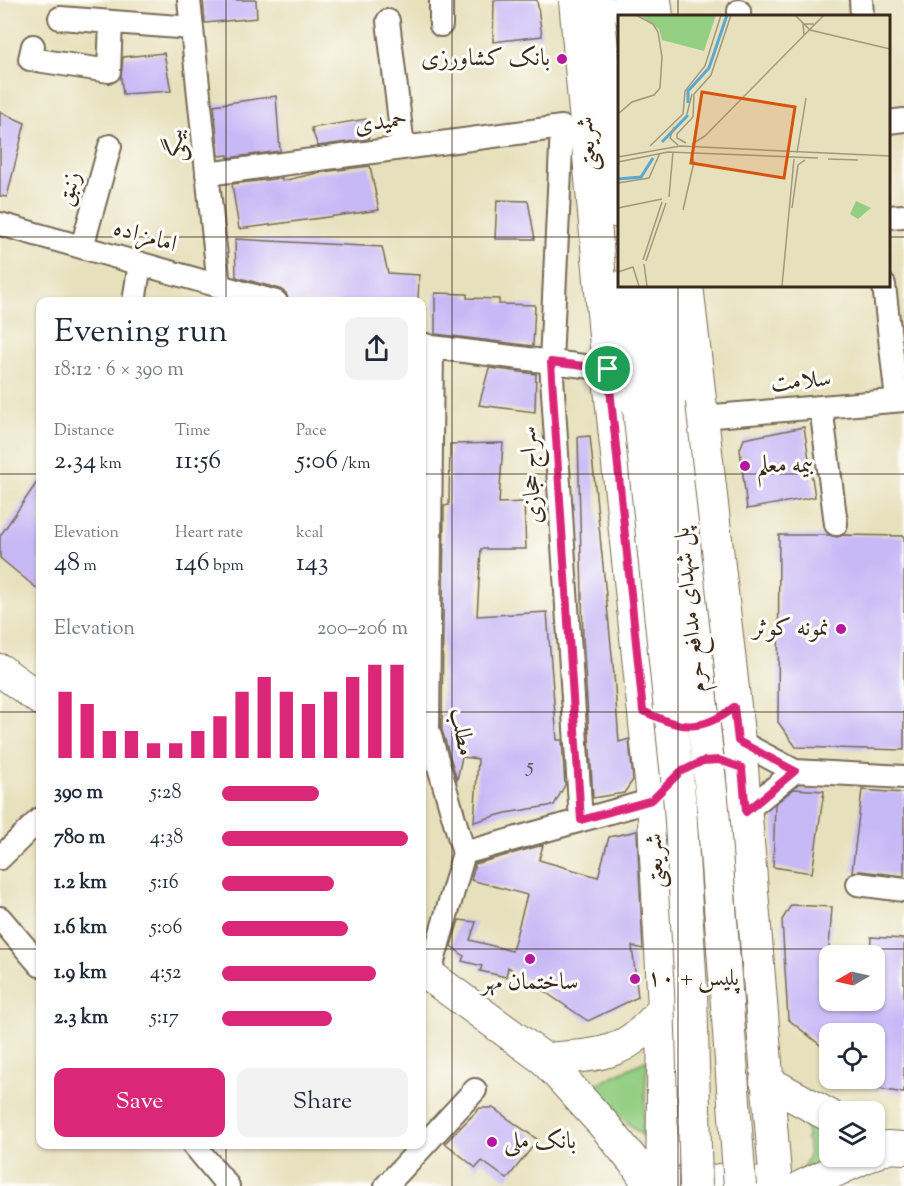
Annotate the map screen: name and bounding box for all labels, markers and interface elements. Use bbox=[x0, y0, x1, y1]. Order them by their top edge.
inset map bbox=[618, 15, 889, 286]
place label: بانک کشاورزی bbox=[421, 42, 550, 76]
marker: بانک کشاورزی bbox=[555, 52, 569, 66]
street label: حمیدی bbox=[352, 102, 410, 144]
street label: شریعتی bbox=[569, 115, 607, 173]
street label: بیگی bbox=[158, 128, 196, 164]
street label: زنبق bbox=[49, 168, 91, 210]
street label: امامزاده bbox=[109, 212, 181, 262]
text: Evening run bbox=[54, 309, 228, 357]
button: share bbox=[345, 317, 408, 380]
pin bbox=[582, 343, 633, 394]
icon: arrive bbox=[591, 352, 624, 385]
text: 18:12 · 6 × 390 m bbox=[54, 356, 184, 385]
street label: سلامت bbox=[769, 362, 833, 402]
text: Distance bbox=[54, 420, 114, 443]
text: Time bbox=[175, 420, 211, 443]
text: Pace bbox=[296, 420, 327, 443]
street label: سراج حجازی bbox=[512, 425, 554, 525]
text: 2.34 bbox=[54, 443, 96, 480]
text: 11:56 bbox=[175, 443, 221, 480]
text: 5:06 bbox=[296, 443, 338, 480]
place label: بیمه معلم bbox=[757, 449, 813, 488]
text: km bbox=[96, 453, 122, 476]
text: /km bbox=[338, 453, 370, 476]
marker: بیمه معلم bbox=[738, 459, 752, 473]
text: Elevation bbox=[54, 522, 119, 545]
text: Heart rate bbox=[175, 522, 243, 545]
text: kcal bbox=[296, 522, 324, 545]
street label: پل شهدای مدافع حرم bbox=[665, 524, 720, 694]
text: 48 bbox=[54, 545, 80, 582]
text: 146 bbox=[175, 545, 210, 582]
text: 143 bbox=[296, 545, 328, 582]
text: m bbox=[80, 555, 97, 578]
text: bpm bbox=[210, 555, 244, 578]
place label: نمونه کوثر bbox=[750, 612, 829, 646]
text: Elevation bbox=[54, 615, 135, 644]
text: 200–206 m bbox=[317, 615, 408, 644]
marker: نمونه کوثر bbox=[834, 622, 848, 636]
street label: مطلب bbox=[440, 705, 482, 759]
house number: 5 bbox=[525, 752, 534, 782]
text: 390 m bbox=[54, 779, 103, 808]
text: 5:28 bbox=[150, 779, 181, 808]
text: 780 m bbox=[54, 824, 105, 853]
text: 4:38 bbox=[150, 824, 183, 853]
street label: شریعتی bbox=[638, 833, 674, 889]
text: 1.2 km bbox=[54, 869, 107, 898]
text: 5:16 bbox=[150, 869, 179, 898]
text: 1.6 km bbox=[54, 914, 107, 943]
text: 5:06 bbox=[150, 914, 182, 943]
north arrow bbox=[819, 945, 885, 1011]
map controls bbox=[819, 945, 885, 1167]
marker: ساختمان مهر bbox=[523, 952, 537, 966]
text: 1.9 km bbox=[54, 959, 107, 988]
text: 4:52 bbox=[150, 959, 181, 988]
place label: پلیس + ۱۰ bbox=[647, 962, 740, 996]
place label: ساختمان مهر bbox=[478, 966, 579, 1000]
marker: پلیس + ۱۰ bbox=[628, 972, 642, 986]
text: 2.3 km bbox=[54, 1004, 108, 1033]
text: 5:17 bbox=[150, 1004, 179, 1033]
button: locate bbox=[819, 1023, 885, 1089]
button: Save bbox=[54, 1068, 225, 1137]
button: Share bbox=[237, 1068, 408, 1137]
button: layers bbox=[819, 1101, 885, 1167]
place label: بانک ملی bbox=[504, 1125, 576, 1159]
marker: بانک ملی bbox=[485, 1135, 499, 1149]

